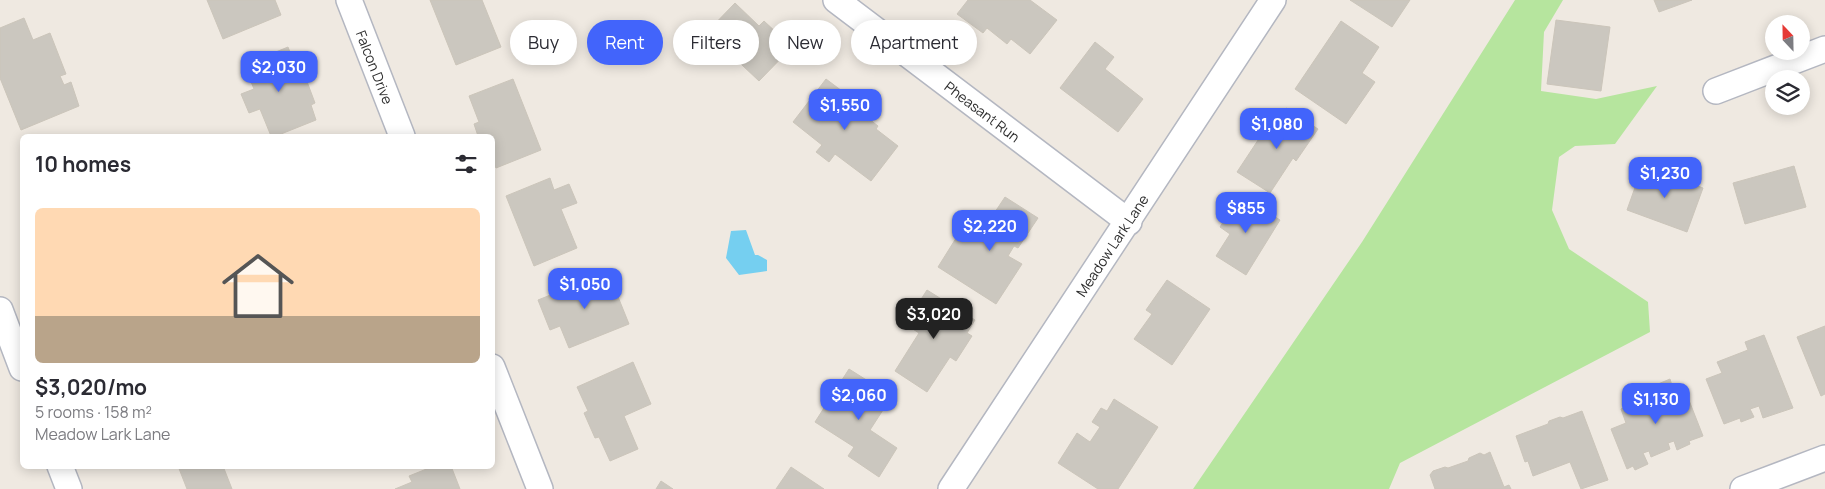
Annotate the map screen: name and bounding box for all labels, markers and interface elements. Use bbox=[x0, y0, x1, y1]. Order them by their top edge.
north arrow bbox=[1765, 15, 1810, 60]
map controls bbox=[1765, 15, 1810, 115]
chip: Buy bbox=[510, 20, 577, 65]
chip: Rent bbox=[587, 20, 663, 65]
chip: Filters bbox=[673, 20, 759, 65]
chip: New bbox=[769, 20, 841, 65]
chip: Apartment bbox=[851, 20, 977, 65]
street label: Falcon Drive bbox=[352, 27, 398, 107]
pin: $2,030 bbox=[238, 51, 320, 93]
text: $2,030 bbox=[252, 56, 306, 78]
button: layers bbox=[1765, 70, 1810, 115]
street label: Pheasant Run bbox=[941, 76, 1024, 146]
pin: $1,550 bbox=[804, 88, 886, 131]
text: $1,550 bbox=[820, 94, 870, 116]
pin: $1,080 bbox=[1236, 108, 1318, 150]
text: $1,080 bbox=[1251, 113, 1303, 135]
text: 10 homes bbox=[35, 150, 131, 178]
icon: filters bbox=[452, 150, 480, 178]
pin: $1,230 bbox=[1624, 156, 1706, 199]
text: $1,230 bbox=[1640, 162, 1690, 184]
street label: Meadow Lark Lane bbox=[1071, 190, 1152, 300]
pin: $855 bbox=[1216, 192, 1276, 234]
text: $855 bbox=[1227, 197, 1265, 219]
pin: $2,220 bbox=[949, 210, 1031, 252]
text: $2,220 bbox=[963, 215, 1017, 237]
icon: home bbox=[213, 241, 303, 331]
pin: $1,050 bbox=[544, 268, 626, 310]
text: $1,050 bbox=[559, 273, 611, 295]
pin: $3,020 bbox=[893, 298, 975, 340]
text: $3,020 bbox=[907, 303, 961, 325]
text: $3,020/mo bbox=[35, 373, 147, 401]
pin: $2,060 bbox=[818, 378, 900, 421]
pin: $1,130 bbox=[1615, 382, 1697, 425]
text: $2,060 bbox=[831, 384, 887, 406]
text: $1,130 bbox=[1633, 388, 1679, 410]
text: 5 rooms · 158 m² bbox=[35, 401, 152, 423]
text: Meadow Lark Lane bbox=[35, 423, 170, 445]

